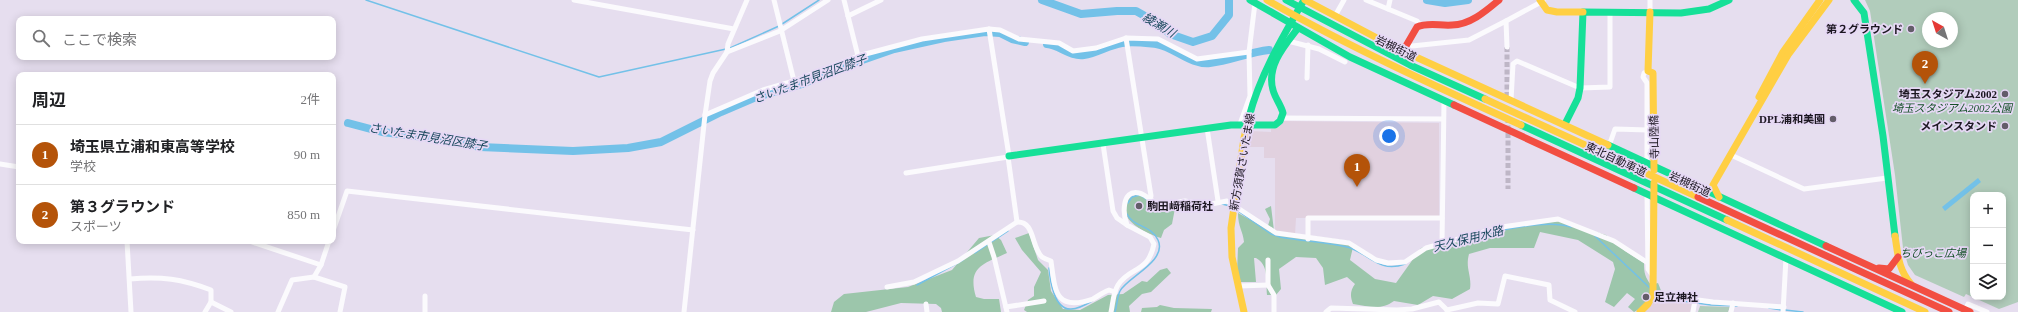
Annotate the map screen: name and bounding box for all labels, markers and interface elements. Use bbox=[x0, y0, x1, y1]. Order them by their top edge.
water label: 綾瀬川 bbox=[1140, 10, 1180, 41]
north arrow bbox=[1922, 12, 1958, 48]
search box bbox=[16, 16, 336, 60]
place label: 第２グラウンド bbox=[1826, 23, 1903, 35]
marker: 第２グラウンド bbox=[1906, 24, 1916, 34]
icon: search bbox=[30, 27, 52, 49]
text: ここで検索 bbox=[62, 32, 137, 48]
street label: 岩槻街道 bbox=[1374, 33, 1418, 63]
pin: 2 bbox=[1912, 51, 1938, 84]
water label: さいたま市見沼区膝子 bbox=[751, 52, 870, 106]
place label: 埼玉スタジアム2002 bbox=[1899, 88, 1997, 100]
marker: 埼玉スタジアム2002 bbox=[2000, 89, 2010, 99]
text: 周辺 bbox=[32, 91, 66, 110]
text: 2件 bbox=[300, 92, 320, 107]
park label: 埼玉スタジアム2002公園 bbox=[1892, 102, 2014, 114]
street label: 新方須賀さいたま線 bbox=[1228, 112, 1256, 212]
place label: DPL浦和美園 bbox=[1759, 113, 1825, 125]
marker: DPL浦和美園 bbox=[1828, 114, 1838, 124]
street label: 寺山陸橋 bbox=[1648, 115, 1660, 159]
place label: メインスタンド bbox=[1920, 120, 1997, 132]
water label: さいたま市見沼区膝子 bbox=[368, 121, 489, 153]
marker: メインスタンド bbox=[2000, 121, 2010, 131]
your location bbox=[1379, 126, 1399, 146]
text: 埼玉県立浦和東高等学校 bbox=[70, 139, 235, 155]
street label: 東北自動車道 bbox=[1584, 140, 1648, 178]
text: 1 bbox=[42, 147, 48, 162]
text: 90 m bbox=[294, 147, 320, 162]
pin: 1 bbox=[1344, 154, 1370, 187]
text: 学校 bbox=[70, 159, 96, 174]
street label: 岩槻街道 bbox=[1668, 169, 1712, 199]
map controls bbox=[1970, 192, 2006, 300]
button: + bbox=[1970, 192, 2006, 228]
text: 第３グラウンド bbox=[70, 199, 175, 215]
place label: 駒田﨑稲荷社 bbox=[1147, 200, 1213, 212]
marker: 駒田﨑稲荷社 bbox=[1134, 201, 1144, 211]
text: 2 bbox=[42, 207, 48, 222]
text: 850 m bbox=[287, 207, 320, 222]
text: スポーツ bbox=[70, 219, 122, 234]
water label: 天久保用水路 bbox=[1431, 223, 1506, 255]
button: − bbox=[1970, 228, 2006, 264]
park label: ちびっこ広場 bbox=[1900, 247, 1968, 259]
button: layers bbox=[1970, 264, 2006, 300]
place label: 足立神社 bbox=[1654, 291, 1698, 303]
marker: 足立神社 bbox=[1641, 292, 1651, 302]

